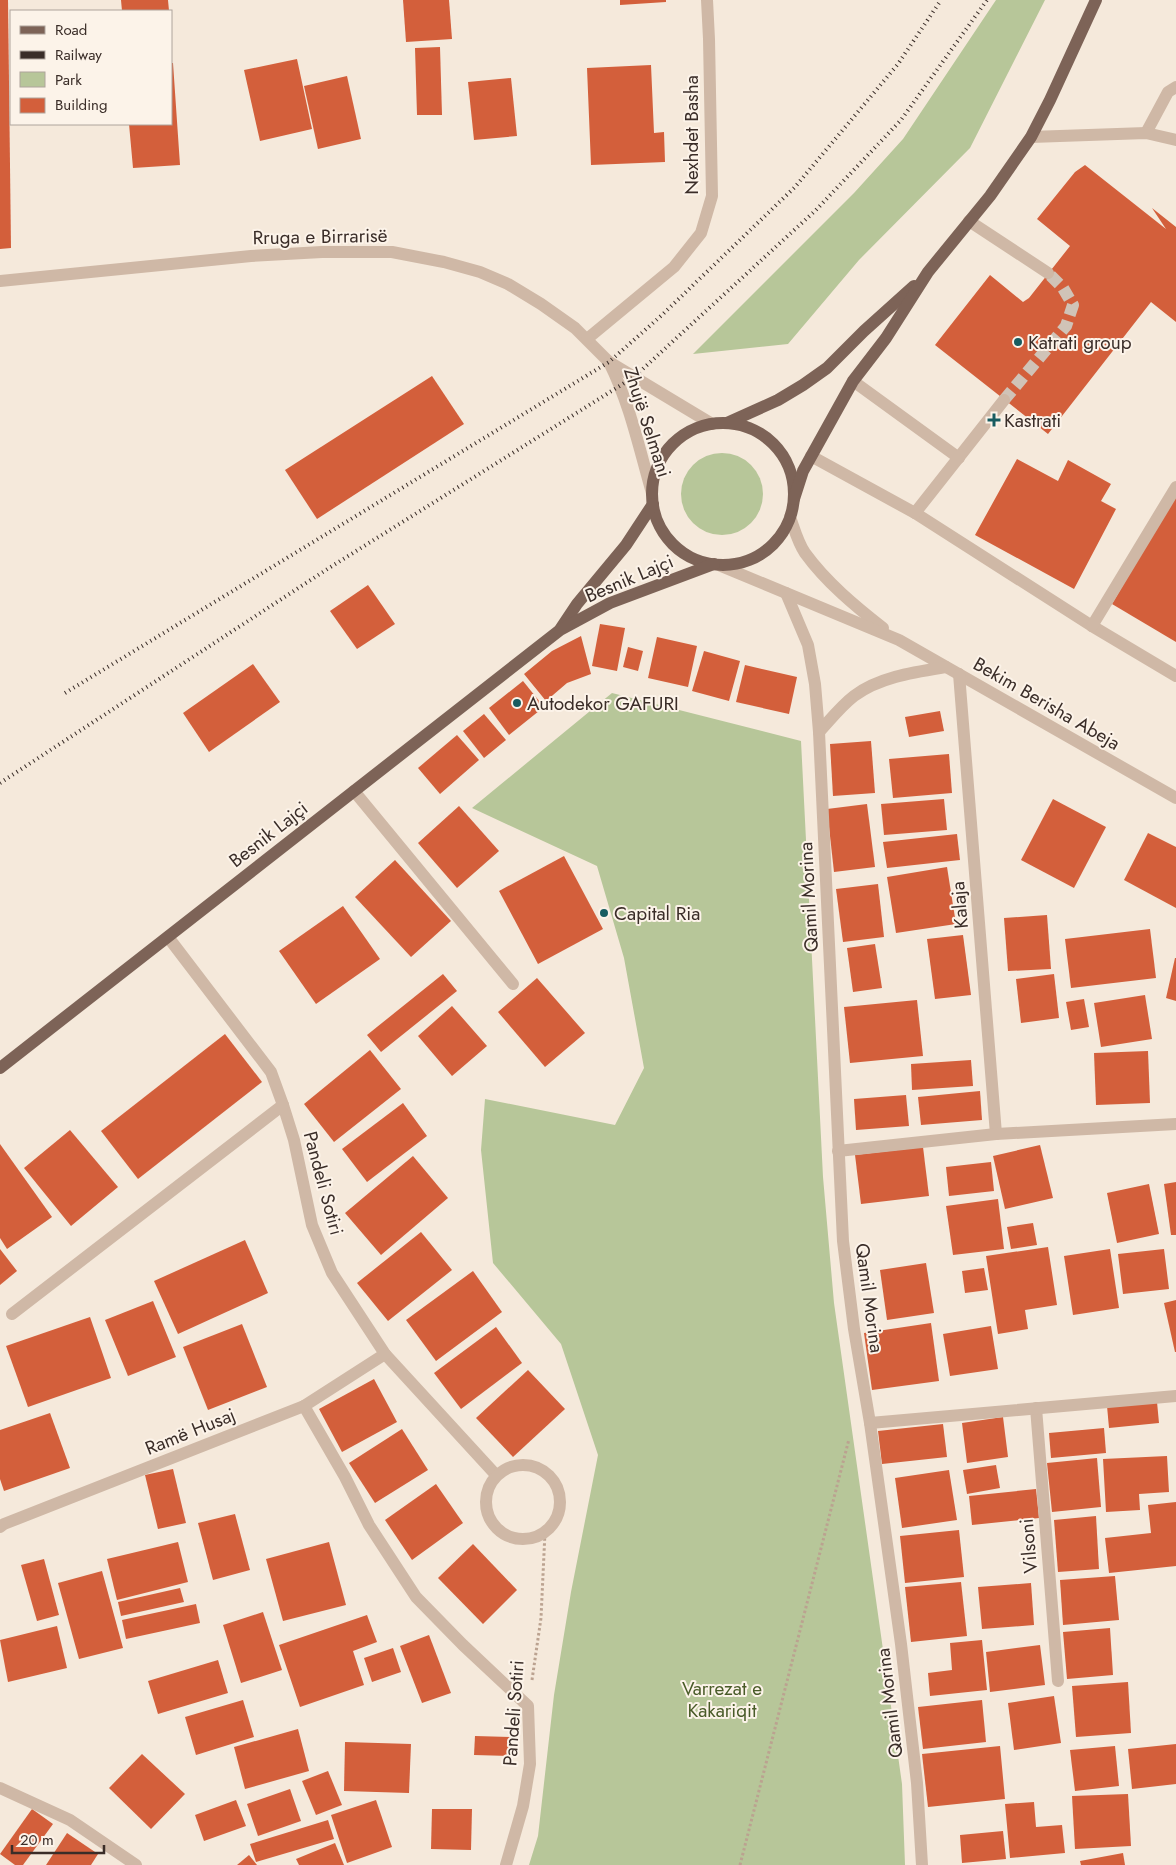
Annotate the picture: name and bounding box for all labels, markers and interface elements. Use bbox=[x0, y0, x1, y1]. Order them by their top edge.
legend bbox=[10, 10, 172, 125]
text: Road bbox=[55, 19, 87, 41]
text: Railway bbox=[55, 44, 102, 66]
text: Park bbox=[55, 69, 82, 91]
street label: Nexhdet Basha bbox=[678, 75, 705, 195]
text: Building bbox=[55, 94, 107, 116]
street label: Rruga e Birrarisë bbox=[252, 222, 388, 251]
place label: Katrati group bbox=[1028, 329, 1132, 356]
marker: Katrati group bbox=[1012, 336, 1024, 348]
street label: Zhujë Selmani bbox=[617, 364, 678, 481]
place label: Kastrati bbox=[1004, 407, 1061, 434]
marker: Kastrati bbox=[988, 414, 1000, 426]
street label: Besnik Lajçi bbox=[581, 548, 677, 609]
street label: Bekim Berisha Abeja bbox=[968, 650, 1125, 757]
place label: Autodekor GAFURI bbox=[527, 690, 679, 717]
marker: Autodekor GAFURI bbox=[511, 697, 523, 709]
street label: Besnik Lajçi bbox=[223, 795, 313, 874]
street label: Qamil Morina bbox=[792, 841, 825, 953]
street label: Kalaja bbox=[944, 880, 975, 930]
place label: Capital Ria bbox=[614, 900, 700, 927]
marker: Capital Ria bbox=[598, 907, 610, 919]
street label: Pandeli Sotiri bbox=[297, 1128, 350, 1238]
street label: Qamil Morina bbox=[848, 1242, 891, 1355]
street label: Ramë Husaj bbox=[141, 1401, 239, 1462]
street label: Vilsoni bbox=[1013, 1517, 1044, 1574]
street label: Qamil Morina bbox=[869, 1647, 910, 1759]
street label: Pandeli Sotiri bbox=[496, 1659, 531, 1767]
park label: Varrezat e Kakariqit bbox=[682, 1675, 762, 1724]
scale bar bbox=[12, 1822, 105, 1854]
text: 20 m bbox=[20, 1829, 54, 1851]

